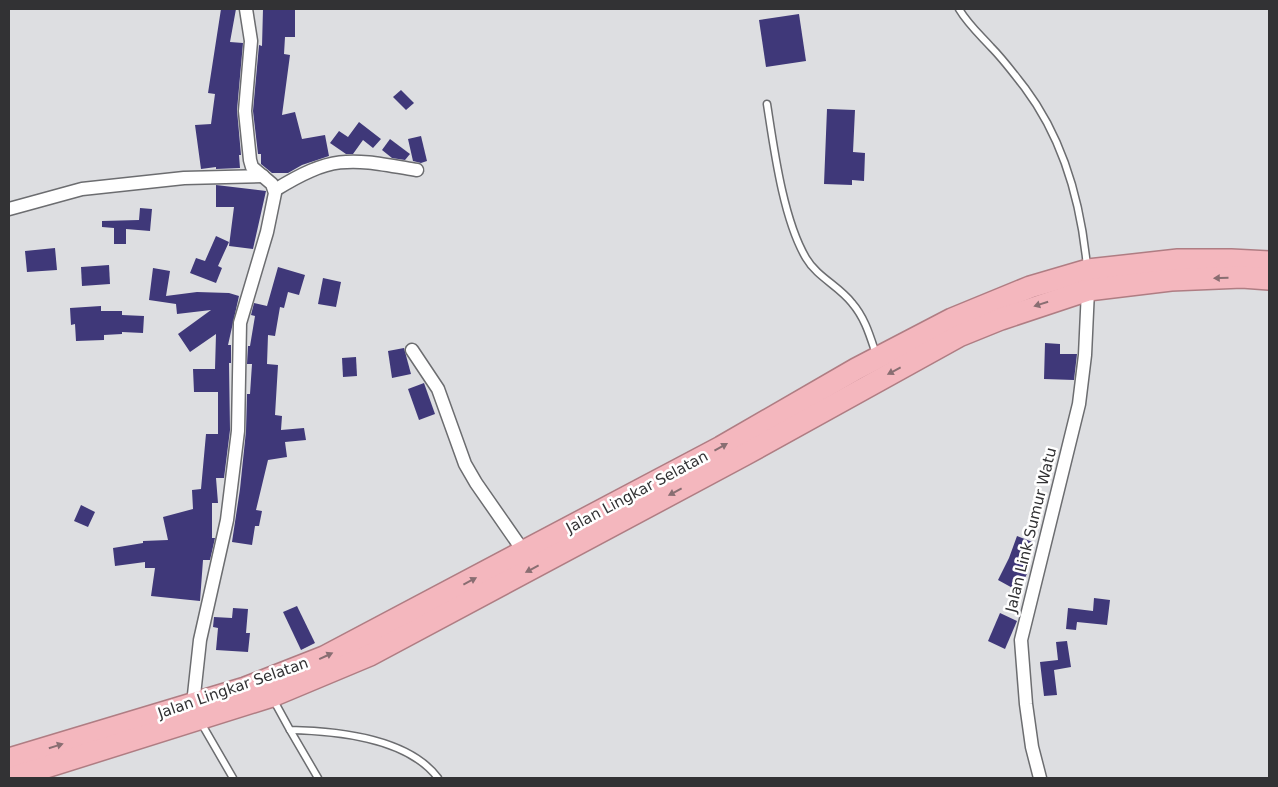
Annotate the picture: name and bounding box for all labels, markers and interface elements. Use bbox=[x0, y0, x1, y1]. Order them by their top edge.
one-way arrow bbox=[1212, 274, 1228, 282]
one-way arrow bbox=[1034, 301, 1049, 308]
one-way arrow bbox=[886, 367, 901, 375]
one-way arrow bbox=[714, 443, 729, 451]
street label: Jalan Link Sumur Watu bbox=[1002, 446, 1060, 615]
street label: Jalan Lingkar Selatan bbox=[562, 447, 711, 538]
one-way arrow bbox=[668, 488, 682, 496]
one-way arrow bbox=[524, 565, 539, 573]
one-way arrow bbox=[463, 577, 477, 585]
one-way arrow bbox=[319, 651, 333, 659]
street label: Jalan Lingkar Selatan bbox=[154, 654, 311, 723]
one-way arrow bbox=[48, 741, 63, 749]

